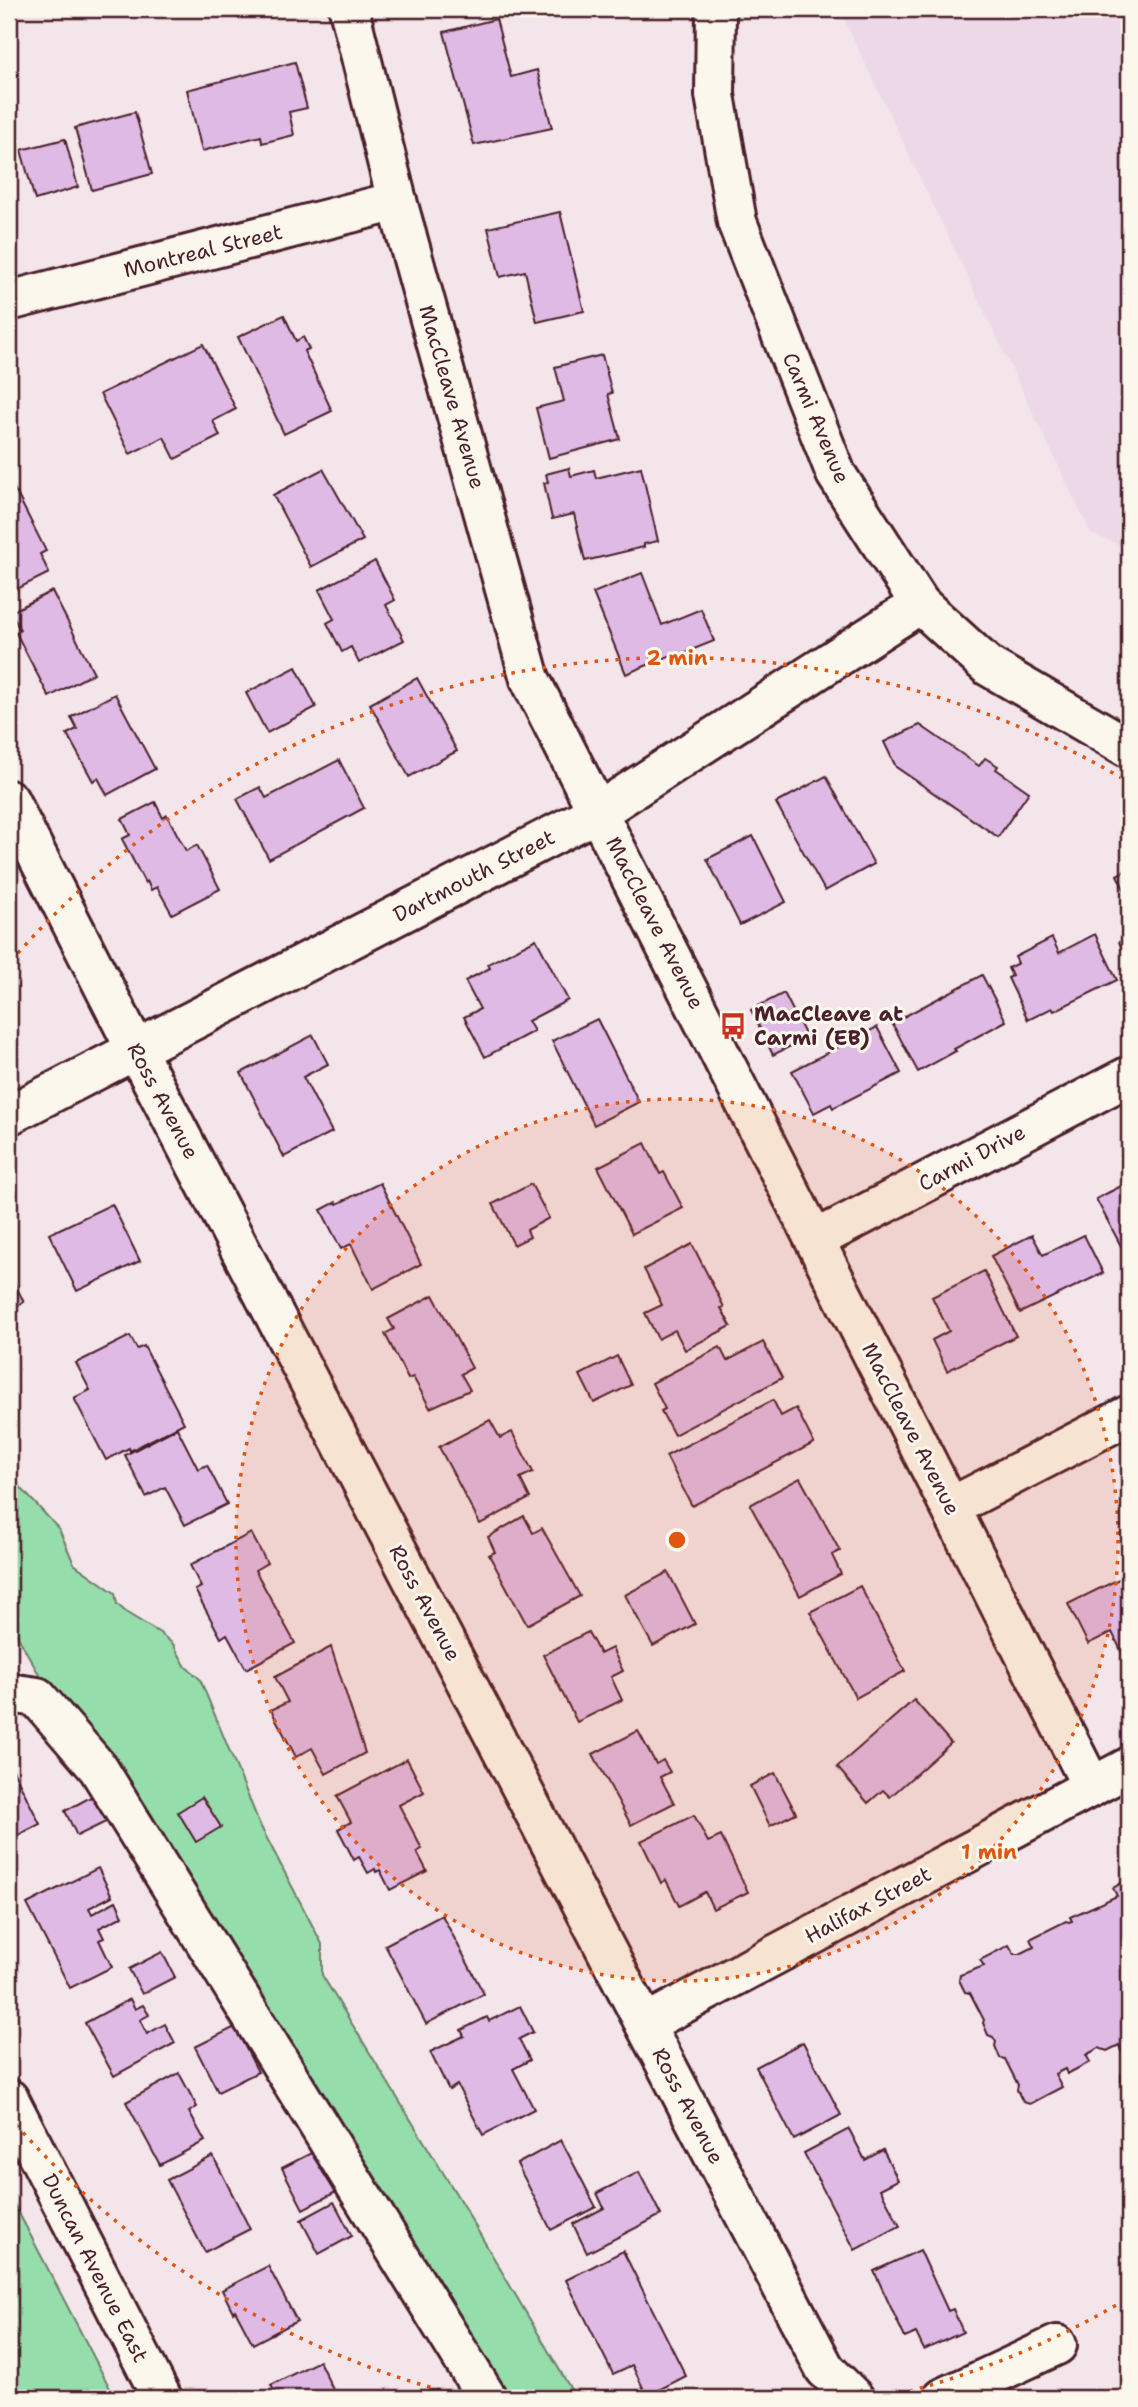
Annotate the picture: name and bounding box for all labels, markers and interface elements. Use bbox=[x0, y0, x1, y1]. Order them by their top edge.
street label: Montreal Street bbox=[121, 218, 285, 284]
street label: MacCleave Avenue bbox=[412, 302, 492, 492]
street label: Carmi Avenue bbox=[776, 348, 856, 488]
text: 2 min bbox=[646, 644, 708, 672]
street label: Dartmouth Street bbox=[388, 823, 560, 929]
street label: MacCleave Avenue bbox=[599, 832, 711, 1014]
place label: MacCleave at Carmi (EB) bbox=[754, 1000, 903, 1052]
bus stop icon: MacCleave at Carmi (EB) bbox=[718, 1011, 748, 1041]
street label: Ross Avenue bbox=[121, 1038, 205, 1164]
street label: Carmi Drive bbox=[914, 1118, 1030, 1198]
street label: MacCleave Avenue bbox=[855, 1338, 967, 1520]
centre of rings bbox=[665, 1528, 689, 1552]
street label: Ross Avenue bbox=[383, 1540, 467, 1666]
text: 1 min bbox=[961, 1838, 1017, 1866]
street label: Halifax Street bbox=[800, 1860, 936, 1950]
street label: Ross Avenue bbox=[646, 2043, 730, 2169]
street label: Duncan Avenue East bbox=[35, 2169, 155, 2367]

